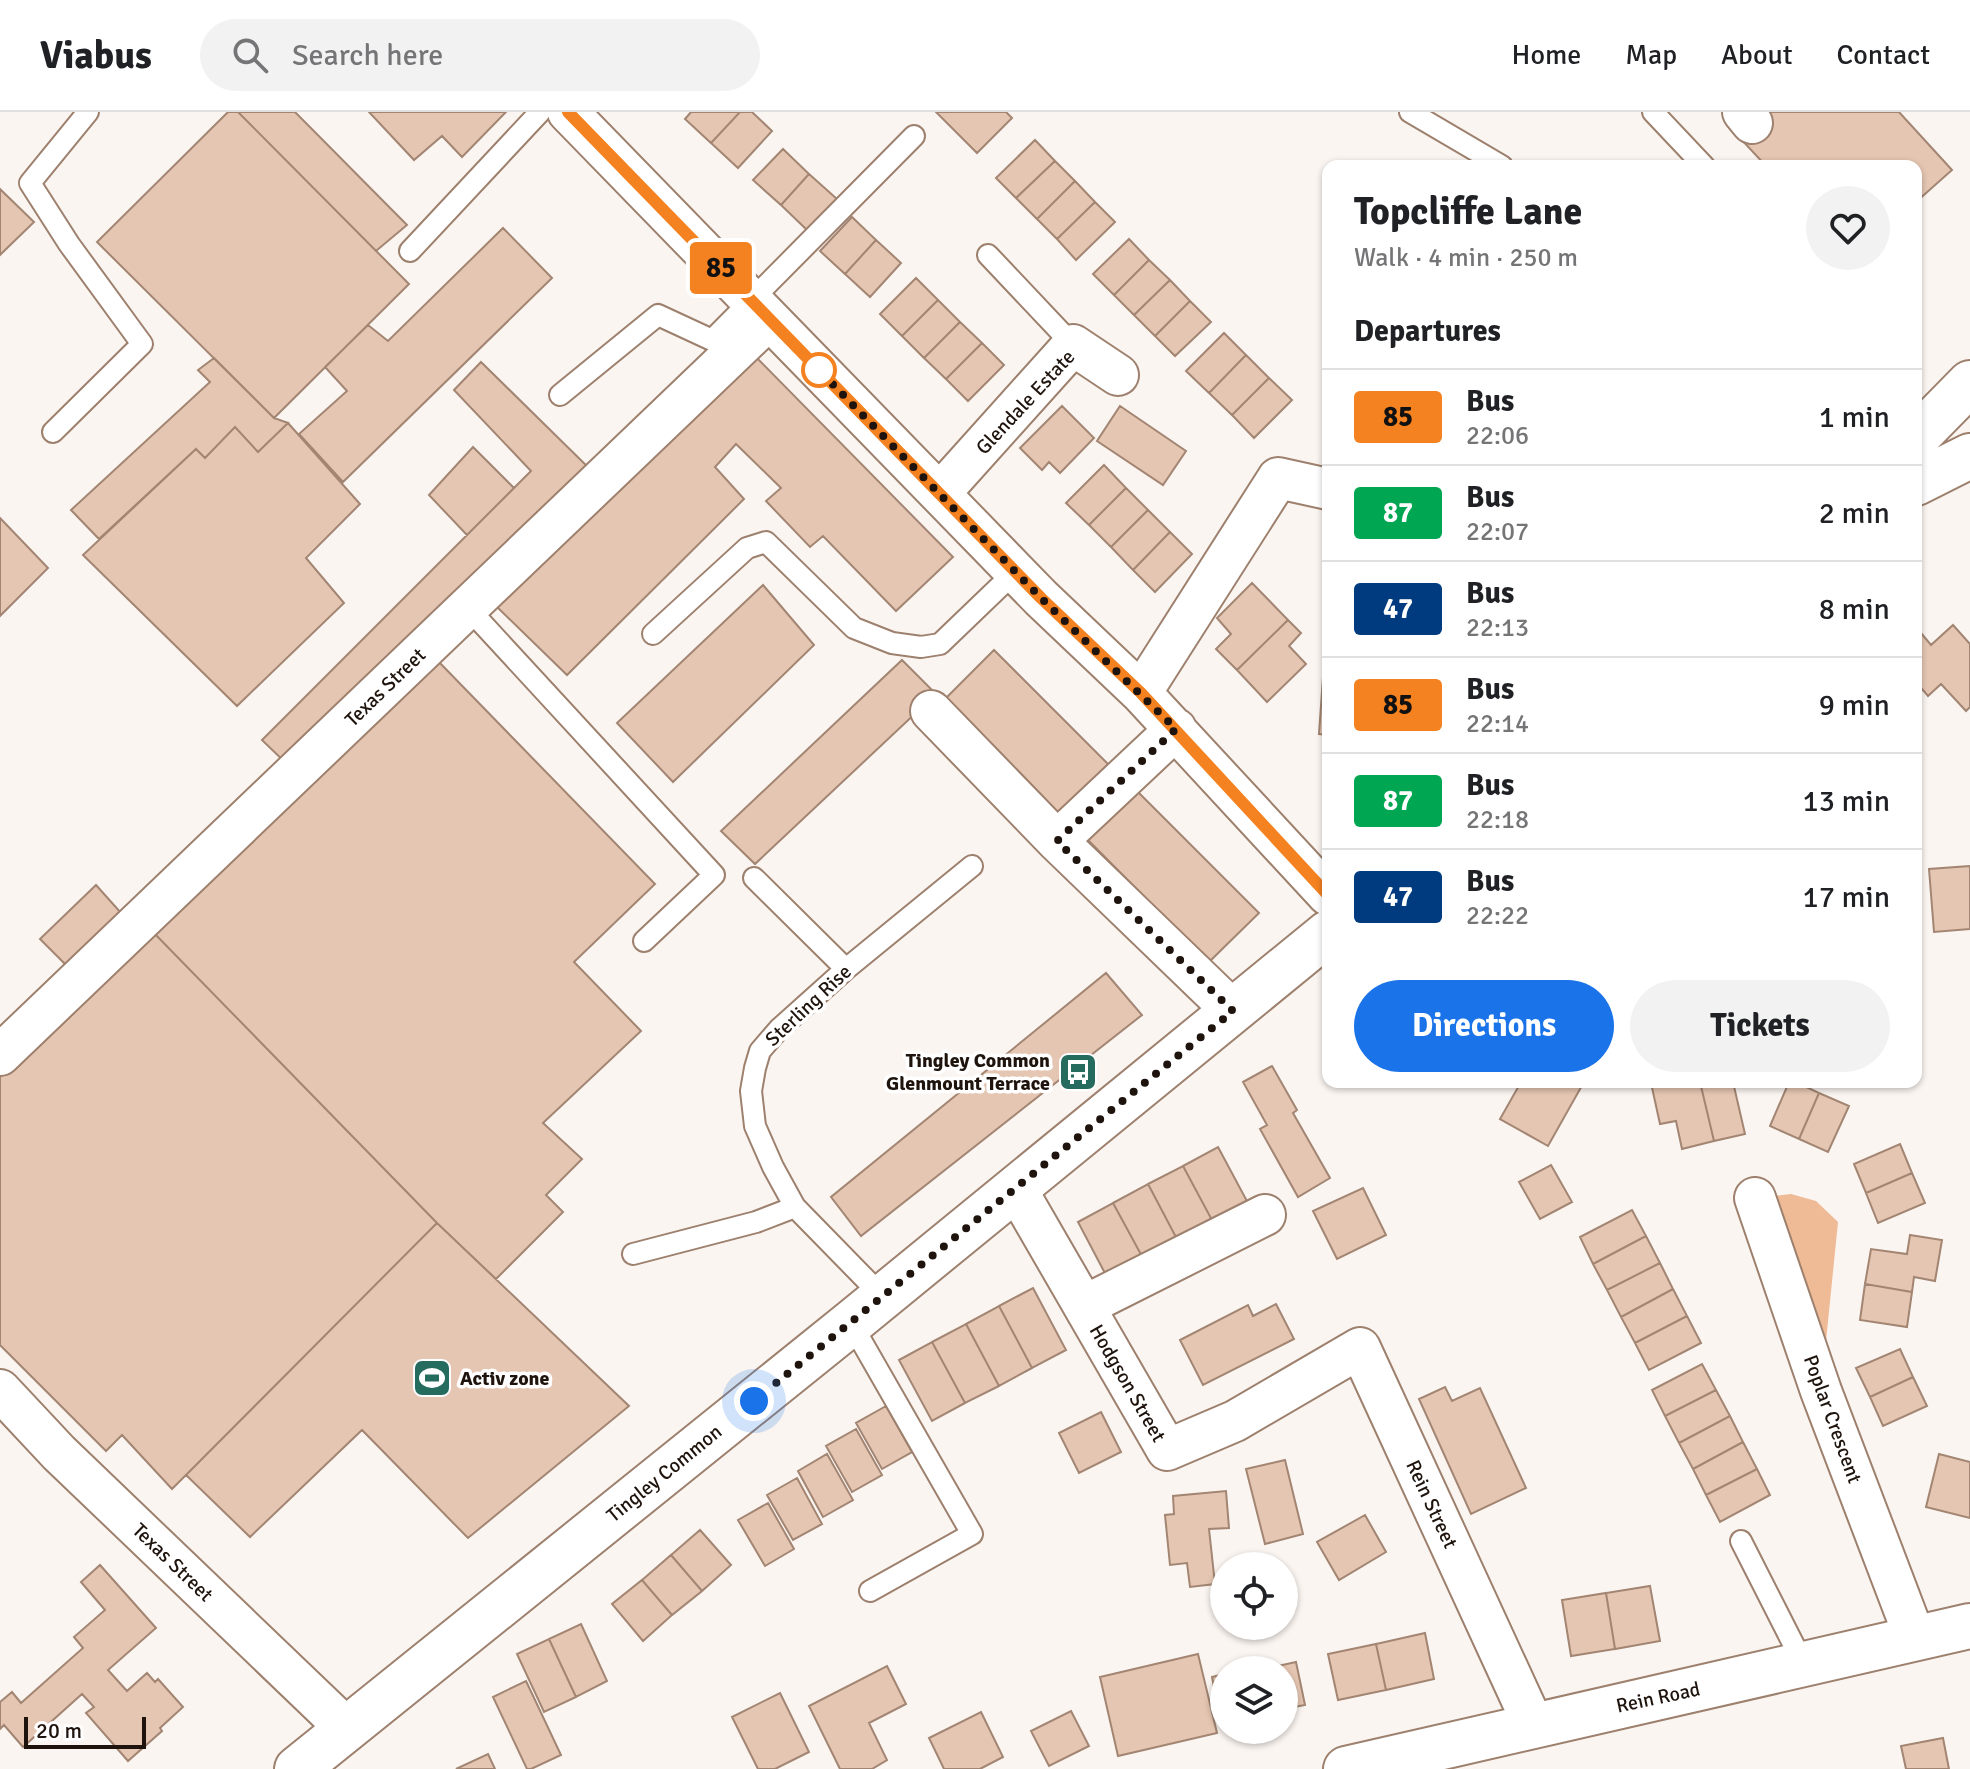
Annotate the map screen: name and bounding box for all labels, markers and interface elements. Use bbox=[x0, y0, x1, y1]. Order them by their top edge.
search box bbox=[200, 19, 760, 91]
text: Viabus bbox=[40, 32, 152, 79]
icon: search bbox=[228, 33, 272, 77]
text: Search here bbox=[292, 37, 443, 74]
text: Home bbox=[1512, 38, 1581, 72]
text: Map bbox=[1625, 38, 1677, 72]
text: About bbox=[1721, 38, 1793, 72]
text: Contact bbox=[1837, 38, 1930, 72]
button: heart bbox=[1806, 186, 1890, 270]
text: Topcliffe Lane bbox=[1354, 188, 1582, 235]
line badge: 85 bbox=[685, 242, 757, 294]
text: Walk · 4 min · 250 m bbox=[1354, 242, 1578, 274]
text: 85 bbox=[706, 251, 736, 285]
text: Departures bbox=[1354, 313, 1501, 350]
street label: Glendale Estate bbox=[970, 345, 1080, 460]
unlabelled marker bbox=[802, 353, 836, 387]
text: Bus bbox=[1466, 383, 1514, 420]
text: 1 min bbox=[1819, 399, 1890, 436]
text: 85 bbox=[1383, 400, 1413, 434]
text: 22:06 bbox=[1466, 420, 1529, 452]
text: Bus bbox=[1466, 479, 1514, 516]
text: 2 min bbox=[1819, 495, 1890, 532]
text: 87 bbox=[1383, 496, 1413, 530]
text: 22:07 bbox=[1466, 516, 1529, 548]
text: Bus bbox=[1466, 575, 1514, 612]
text: 8 min bbox=[1819, 591, 1890, 628]
text: 47 bbox=[1383, 592, 1413, 626]
text: 22:13 bbox=[1466, 612, 1529, 644]
street label: Texas Street bbox=[340, 643, 431, 732]
text: Bus bbox=[1466, 671, 1514, 708]
text: 9 min bbox=[1819, 687, 1890, 724]
text: 85 bbox=[1383, 688, 1413, 722]
text: 22:14 bbox=[1466, 708, 1529, 740]
text: Bus bbox=[1466, 767, 1514, 804]
text: 13 min bbox=[1803, 783, 1890, 820]
text: 87 bbox=[1383, 784, 1413, 818]
text: 22:18 bbox=[1466, 804, 1529, 836]
text: Bus bbox=[1466, 863, 1514, 900]
text: 17 min bbox=[1803, 879, 1890, 916]
text: 47 bbox=[1383, 880, 1413, 914]
text: 22:22 bbox=[1466, 900, 1529, 932]
street label: Sterling Rise bbox=[760, 959, 857, 1052]
button: Directions bbox=[1354, 980, 1614, 1072]
button: Tickets bbox=[1630, 980, 1890, 1072]
place label: Tingley Common Glenmount Terrace bbox=[886, 1048, 1050, 1096]
bus stop icon: Tingley Common Glenmount Terrace bbox=[1057, 1051, 1099, 1093]
street label: Hodgson Street bbox=[1084, 1320, 1171, 1446]
street label: Poplar Crescent bbox=[1798, 1352, 1867, 1487]
sports icon: Activ zone bbox=[411, 1357, 453, 1399]
place label: Activ zone bbox=[460, 1366, 550, 1391]
your location bbox=[734, 1381, 774, 1421]
street label: Tingley Common bbox=[601, 1419, 727, 1528]
street label: Rein Street bbox=[1400, 1456, 1463, 1552]
street label: Texas Street bbox=[127, 1518, 218, 1607]
map controls bbox=[1210, 1552, 1298, 1744]
button: locate bbox=[1210, 1552, 1298, 1640]
button: layers bbox=[1210, 1656, 1298, 1744]
street label: Rein Road bbox=[1614, 1676, 1702, 1719]
scale bar bbox=[24, 1713, 146, 1749]
text: 20 m bbox=[36, 1717, 82, 1744]

